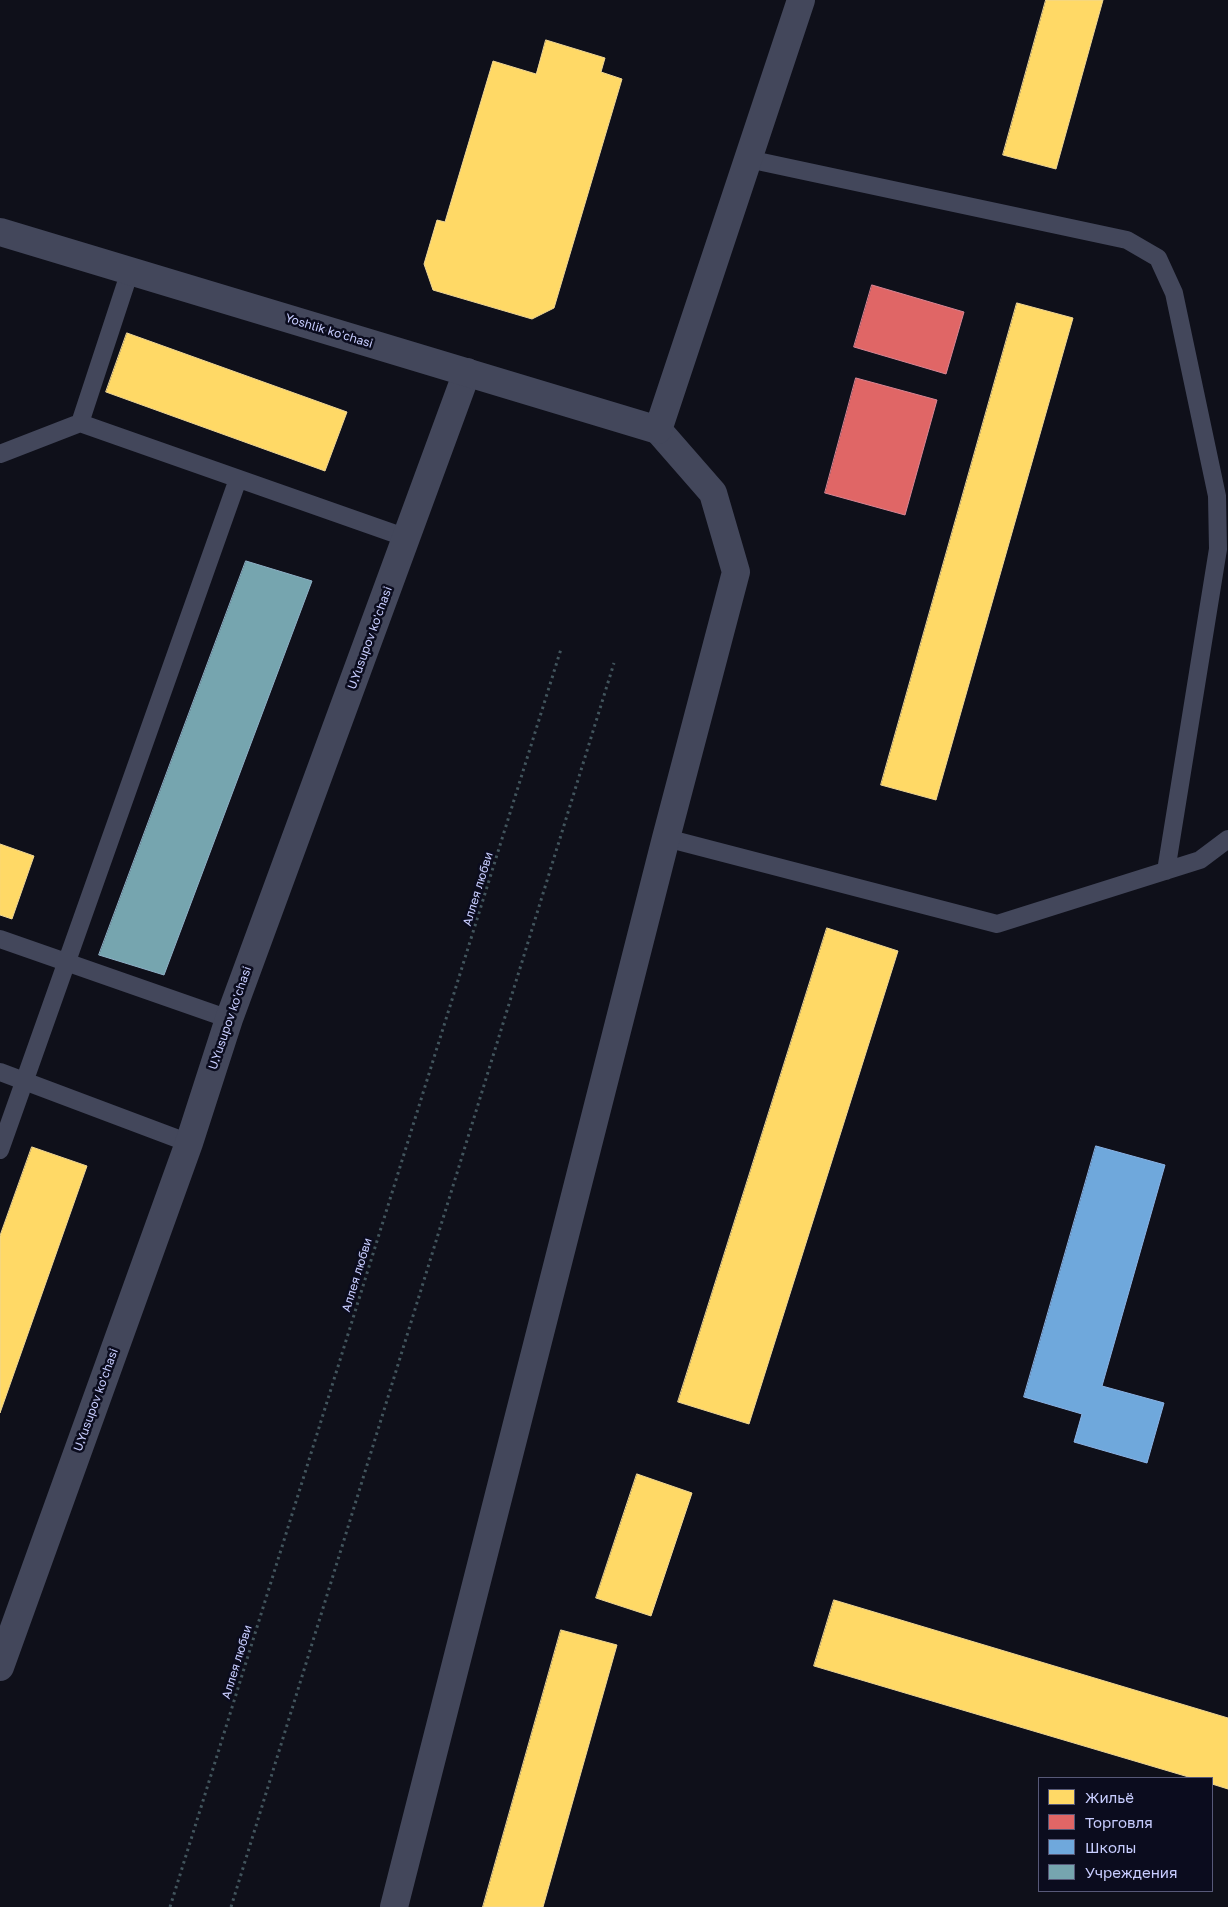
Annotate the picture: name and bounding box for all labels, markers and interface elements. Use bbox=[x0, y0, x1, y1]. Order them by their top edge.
street label: Yoshlik ko'chasi bbox=[283, 311, 375, 351]
street label: U.Yusupov ko'chasi bbox=[345, 585, 395, 691]
street label: Аллея любви bbox=[460, 850, 496, 928]
street label: U.Yusupov ko'chasi bbox=[206, 964, 254, 1072]
street label: Аллея любви bbox=[339, 1236, 375, 1314]
street label: U.Yusupov ko'chasi bbox=[71, 1347, 121, 1453]
street label: Аллея любви bbox=[219, 1623, 255, 1701]
legend bbox=[1038, 1777, 1213, 1892]
text: Жильё bbox=[1085, 1788, 1134, 1806]
text: Торговля bbox=[1085, 1813, 1153, 1831]
text: Школы bbox=[1085, 1838, 1136, 1856]
text: Учреждения bbox=[1085, 1863, 1177, 1881]

